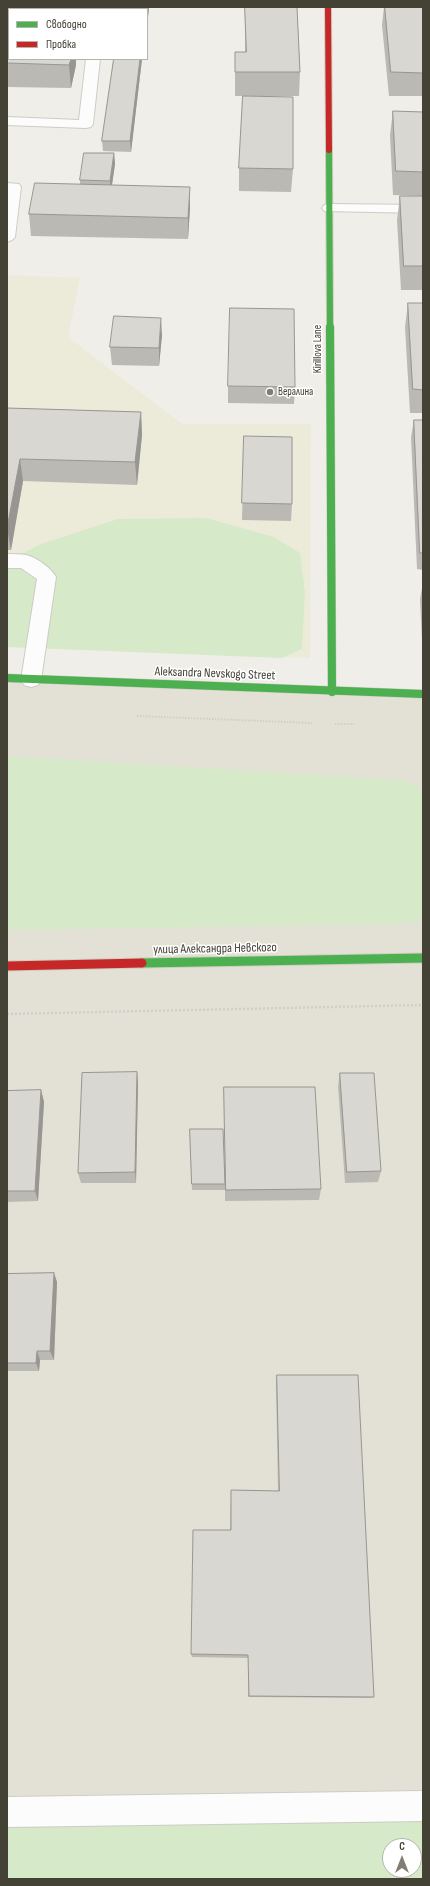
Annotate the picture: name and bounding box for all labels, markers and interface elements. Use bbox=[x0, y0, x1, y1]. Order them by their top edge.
legend bbox=[8, 8, 148, 60]
text: Свободно bbox=[46, 17, 87, 32]
text: Пробка bbox=[46, 37, 76, 52]
street label: Kirillova Lane bbox=[311, 325, 325, 373]
place label: Вералина bbox=[278, 385, 313, 399]
marker: Вералина bbox=[265, 387, 275, 397]
street label: Aleksandra Nevskogo Street bbox=[154, 664, 276, 684]
street label: улица Александра Невского bbox=[153, 940, 277, 958]
north arrow bbox=[382, 1838, 422, 1878]
text: С bbox=[399, 1840, 405, 1853]

